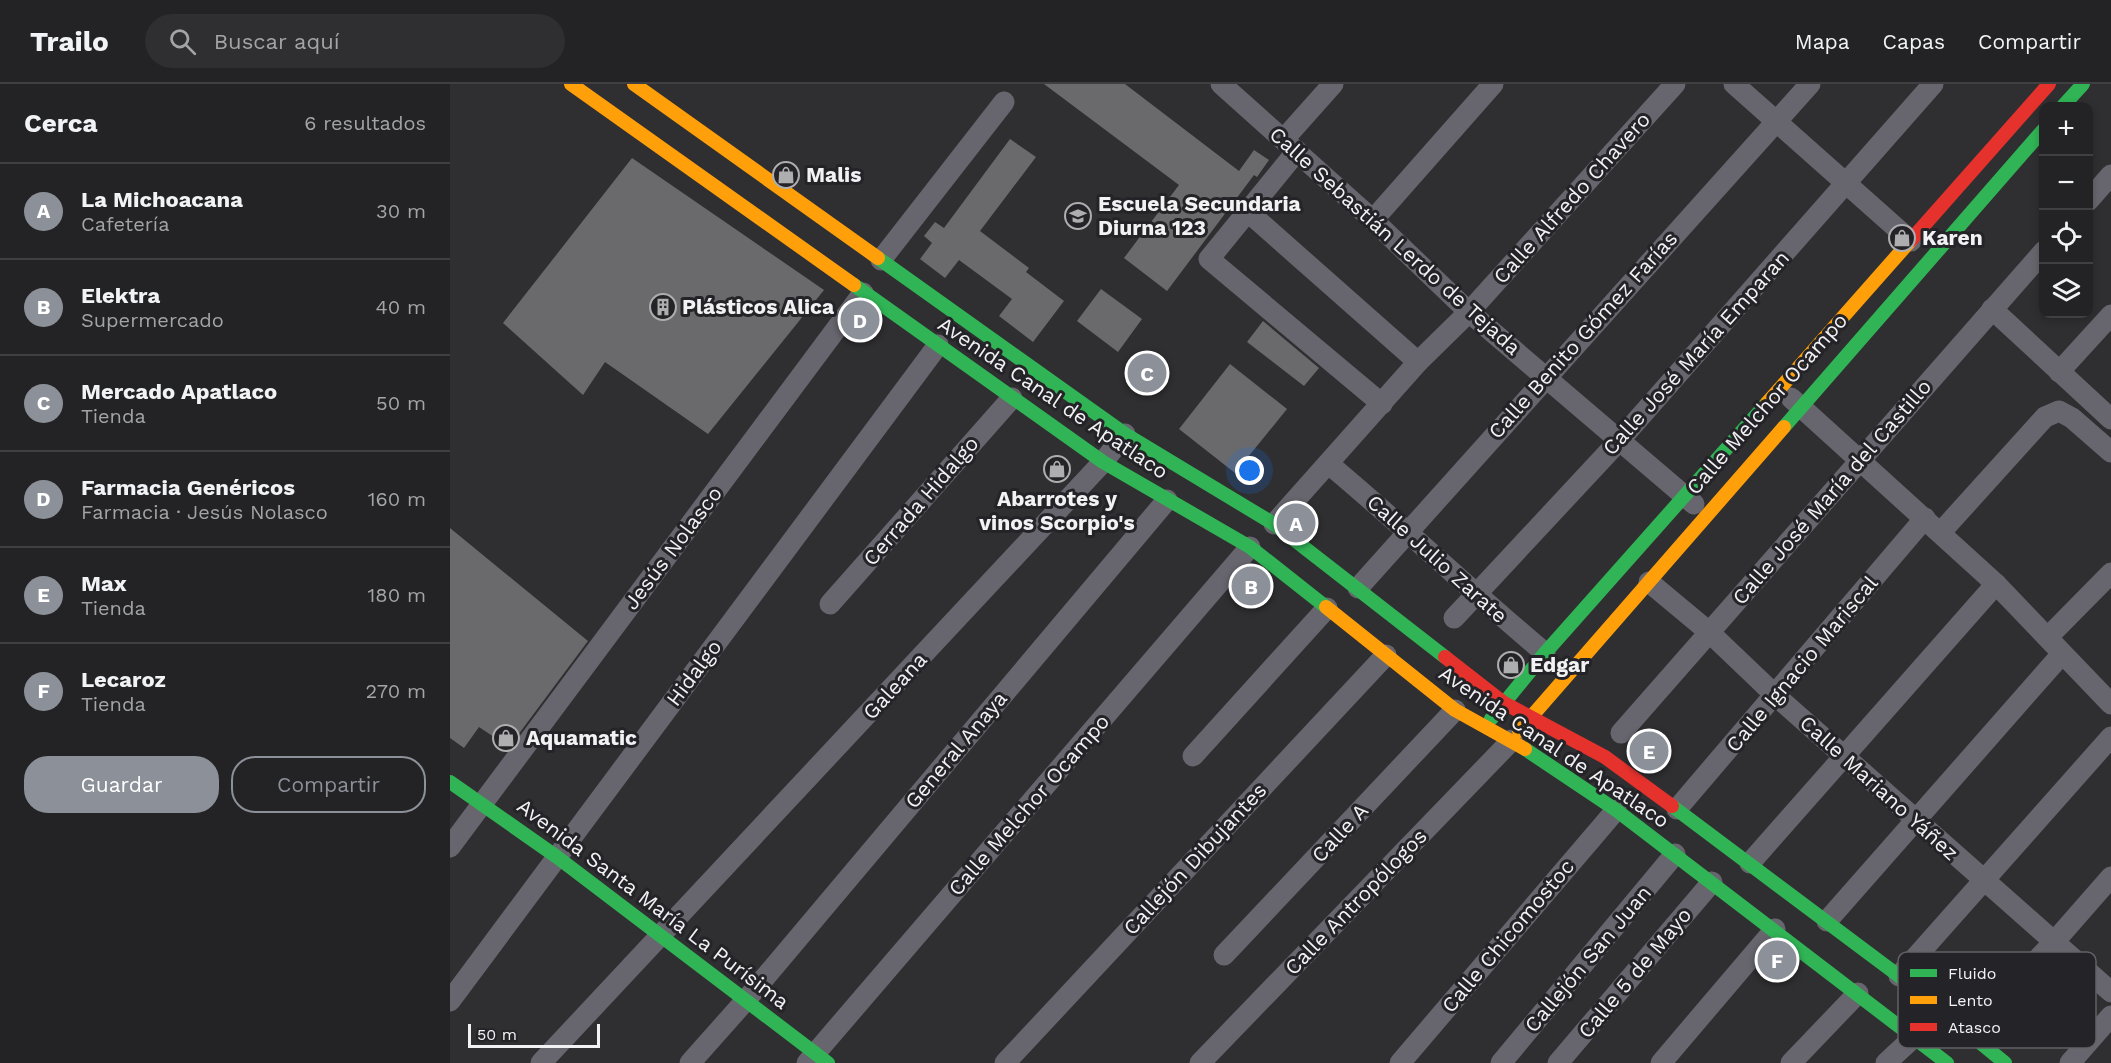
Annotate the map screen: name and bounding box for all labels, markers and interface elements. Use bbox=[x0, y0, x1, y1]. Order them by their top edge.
search box bbox=[145, 14, 565, 68]
text: Trailo bbox=[30, 25, 109, 58]
icon: search bbox=[166, 25, 199, 58]
text: Buscar aquí bbox=[214, 29, 340, 54]
text: Mapa bbox=[1795, 29, 1850, 54]
text: Capas bbox=[1883, 29, 1945, 54]
text: Compartir bbox=[1978, 29, 2081, 54]
map controls bbox=[2039, 102, 2093, 318]
button: + bbox=[2039, 102, 2093, 156]
street label: Calle Alfredo Chavero bbox=[1488, 107, 1655, 289]
text: Cerca bbox=[24, 108, 98, 138]
text: 6 resultados bbox=[304, 111, 426, 135]
street label: Calle Sebastián Lerdo de Tejada bbox=[1265, 121, 1526, 360]
button: − bbox=[2039, 156, 2093, 210]
shop icon: Malis bbox=[771, 160, 801, 190]
place label: Malis bbox=[806, 162, 861, 187]
text: La Michoacana bbox=[81, 187, 243, 212]
place label: Escuela Secundaria Diurna 123 bbox=[1098, 191, 1302, 240]
text: A bbox=[37, 199, 50, 223]
text: 30 m bbox=[376, 199, 426, 223]
school or university icon: Escuela Secundaria Diurna 123 bbox=[1063, 201, 1093, 231]
button: locate bbox=[2039, 210, 2093, 264]
text: Cafetería bbox=[81, 212, 169, 236]
shop icon: Karen bbox=[1887, 223, 1917, 253]
place label: Karen bbox=[1922, 225, 1983, 250]
street label: Calle Benito Gómez Farías bbox=[1483, 226, 1682, 444]
street label: Calle José María Emparan bbox=[1597, 245, 1794, 460]
button: layers bbox=[2039, 264, 2093, 318]
text: Elektra bbox=[81, 283, 160, 308]
building icon: Plásticos Alica bbox=[648, 292, 678, 322]
place label: Plásticos Alica bbox=[682, 294, 835, 319]
text: B bbox=[37, 295, 50, 319]
text: 40 m bbox=[375, 295, 426, 319]
pin: D bbox=[840, 298, 880, 342]
text: Supermercado bbox=[81, 308, 224, 332]
street label: Calle Melchor Ocampo bbox=[1681, 308, 1852, 500]
street label: Avenida Canal de Apatlaco bbox=[932, 311, 1174, 485]
pin: C bbox=[1128, 350, 1166, 396]
street label: Calle José María del Castillo bbox=[1727, 374, 1936, 609]
text: Mercado Apatlaco bbox=[81, 379, 277, 404]
text: C bbox=[37, 391, 50, 415]
text: 50 m bbox=[376, 391, 426, 415]
text: Tienda bbox=[81, 404, 146, 428]
street label: Cerrada Hidalgo bbox=[858, 431, 984, 570]
shop icon: Abarrotes y vinos Scorpio's bbox=[1042, 454, 1072, 484]
your location bbox=[1235, 456, 1264, 485]
text: Farmacia Genéricos bbox=[81, 475, 295, 500]
street label: Jesús Nolasco bbox=[618, 481, 727, 614]
place label: Abarrotes y vinos Scorpio's bbox=[978, 486, 1135, 535]
text: D bbox=[36, 487, 51, 511]
text: 160 m bbox=[368, 487, 426, 511]
street label: Calle Julio Zarate bbox=[1362, 489, 1513, 628]
text: Farmacia · Jesús Nolasco bbox=[81, 500, 328, 524]
pin: A bbox=[1276, 500, 1316, 546]
pin: B bbox=[1232, 564, 1270, 608]
street label: Calle Ignacio Mariscal bbox=[1721, 570, 1883, 757]
text: Max bbox=[81, 571, 127, 596]
text: E bbox=[37, 583, 50, 607]
text: 180 m bbox=[368, 583, 426, 607]
text: Tienda bbox=[81, 596, 146, 620]
street label: Hidalgo bbox=[661, 635, 727, 711]
street label: Galeana bbox=[857, 647, 932, 724]
shop icon: Edgar bbox=[1496, 650, 1526, 680]
place label: Edgar bbox=[1530, 652, 1589, 677]
street label: Avenida Canal de Apatlaco bbox=[1434, 660, 1674, 833]
text: Lecaroz bbox=[81, 667, 166, 692]
text: F bbox=[37, 679, 50, 703]
text: 270 m bbox=[366, 679, 426, 703]
street label: General Anaya bbox=[899, 686, 1012, 813]
text: Tienda bbox=[81, 692, 146, 716]
street label: Calle Melchor Ocampo bbox=[943, 709, 1114, 901]
street label: Calle Mariano Yáñez bbox=[1795, 710, 1964, 865]
shop icon: Aquamatic bbox=[491, 723, 521, 753]
place label: Aquamatic bbox=[526, 725, 637, 750]
pin: E bbox=[1630, 728, 1668, 774]
button: Guardar bbox=[24, 756, 219, 813]
button: Compartir bbox=[231, 756, 426, 813]
street label: Callejón Dibujantes bbox=[1118, 777, 1272, 940]
street label: Avenida Santa María La Purísima bbox=[512, 793, 794, 1014]
street label: Calle A bbox=[1306, 798, 1373, 867]
street label: Calle Antropólogos bbox=[1279, 823, 1432, 980]
street label: Calle Chicomostoc bbox=[1436, 854, 1579, 1017]
street label: Callejón San Juan bbox=[1519, 880, 1656, 1037]
street label: Calle 5 de Mayo bbox=[1573, 902, 1697, 1043]
pin: F bbox=[1758, 938, 1796, 982]
legend bbox=[1898, 952, 2096, 1048]
text: Fluido bbox=[1948, 964, 1996, 983]
text: Lento bbox=[1948, 991, 1993, 1010]
text: Atasco bbox=[1948, 1018, 2001, 1037]
scale bar bbox=[468, 1021, 600, 1048]
text: 50 m bbox=[477, 1025, 517, 1044]

